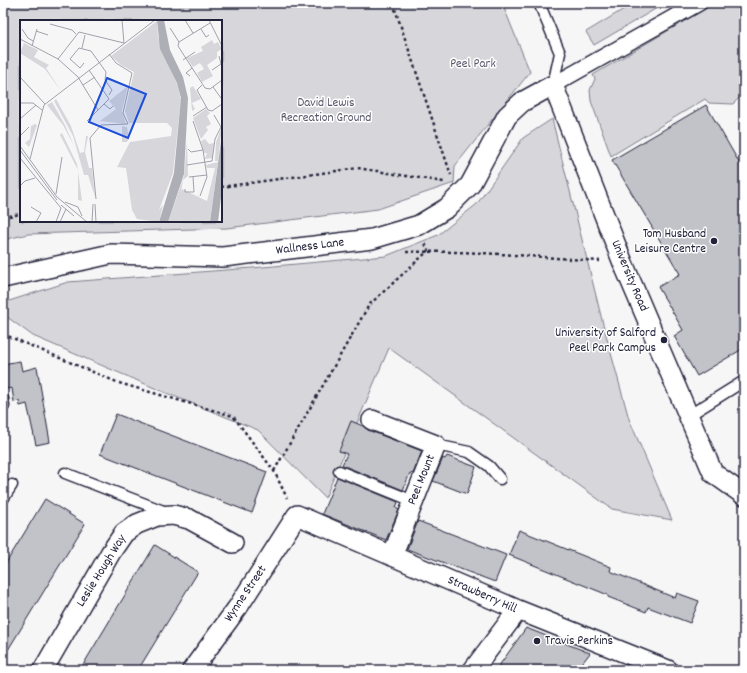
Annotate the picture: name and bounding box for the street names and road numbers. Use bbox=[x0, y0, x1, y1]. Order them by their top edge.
street label: Wallness Lane bbox=[275, 233, 345, 261]
street label: University Road bbox=[605, 237, 653, 315]
street label: Peel Mount bbox=[403, 452, 441, 508]
street label: Leslie Hough Way bbox=[72, 531, 132, 611]
street label: Wynne Street bbox=[220, 562, 272, 626]
street label: Strawberry Hill bbox=[444, 571, 520, 619]

